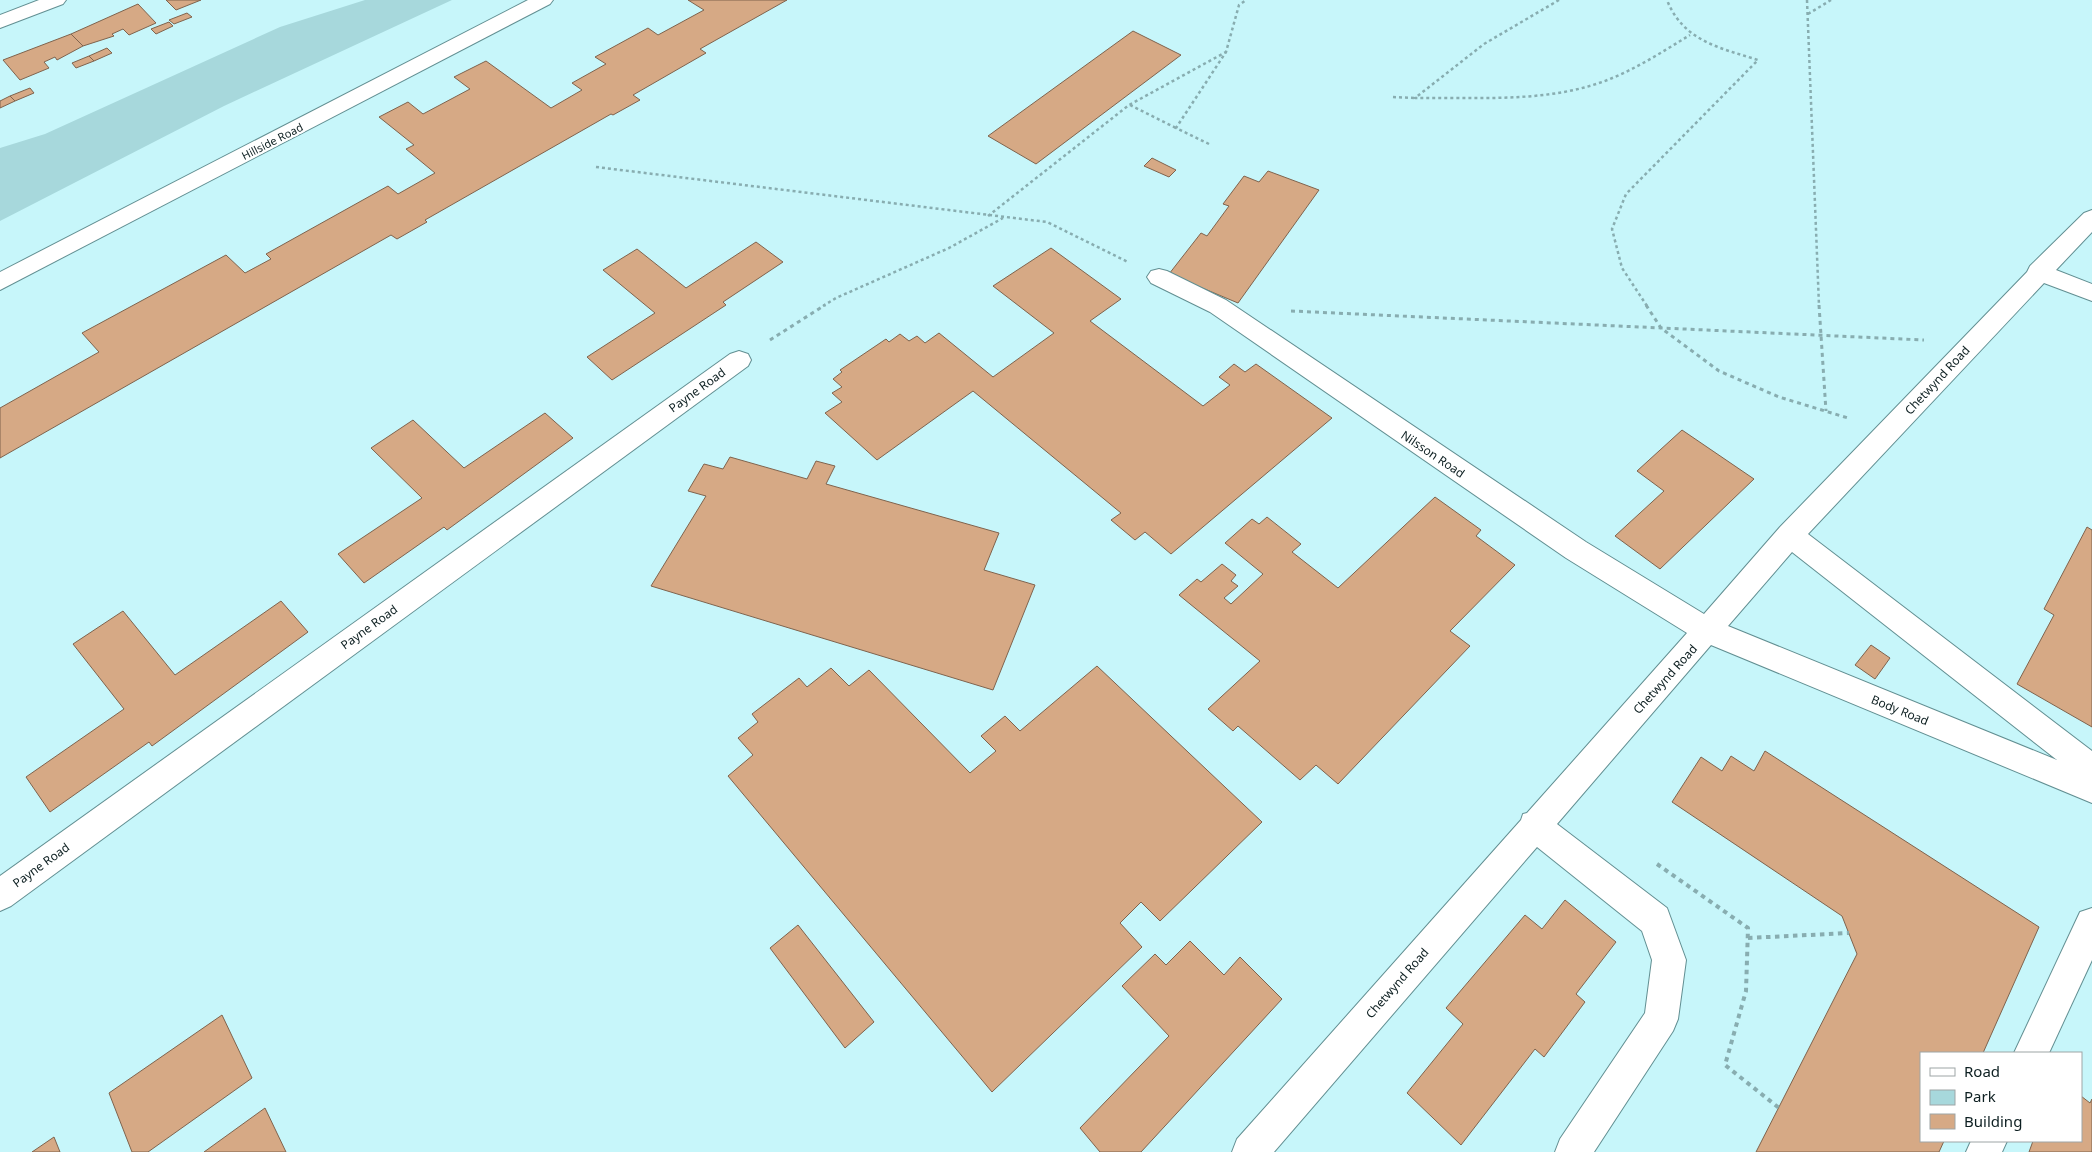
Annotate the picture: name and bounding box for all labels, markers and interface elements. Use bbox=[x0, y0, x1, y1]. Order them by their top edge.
street label: Hillside Road bbox=[239, 119, 305, 163]
street label: Chetwynd Road bbox=[1901, 342, 1973, 418]
street label: Payne Road bbox=[665, 364, 729, 416]
street label: Nilsson Road bbox=[1398, 426, 1468, 482]
street label: Payne Road bbox=[337, 601, 401, 653]
street label: Chetwynd Road bbox=[1629, 640, 1701, 718]
street label: Body Road bbox=[1869, 691, 1931, 729]
street label: Payne Road bbox=[9, 839, 73, 891]
street label: Chetwynd Road bbox=[1362, 944, 1432, 1022]
legend bbox=[1920, 1052, 2082, 1142]
text: Road bbox=[1964, 1061, 2000, 1081]
text: Park bbox=[1964, 1086, 1996, 1106]
text: Building bbox=[1964, 1111, 2022, 1131]

